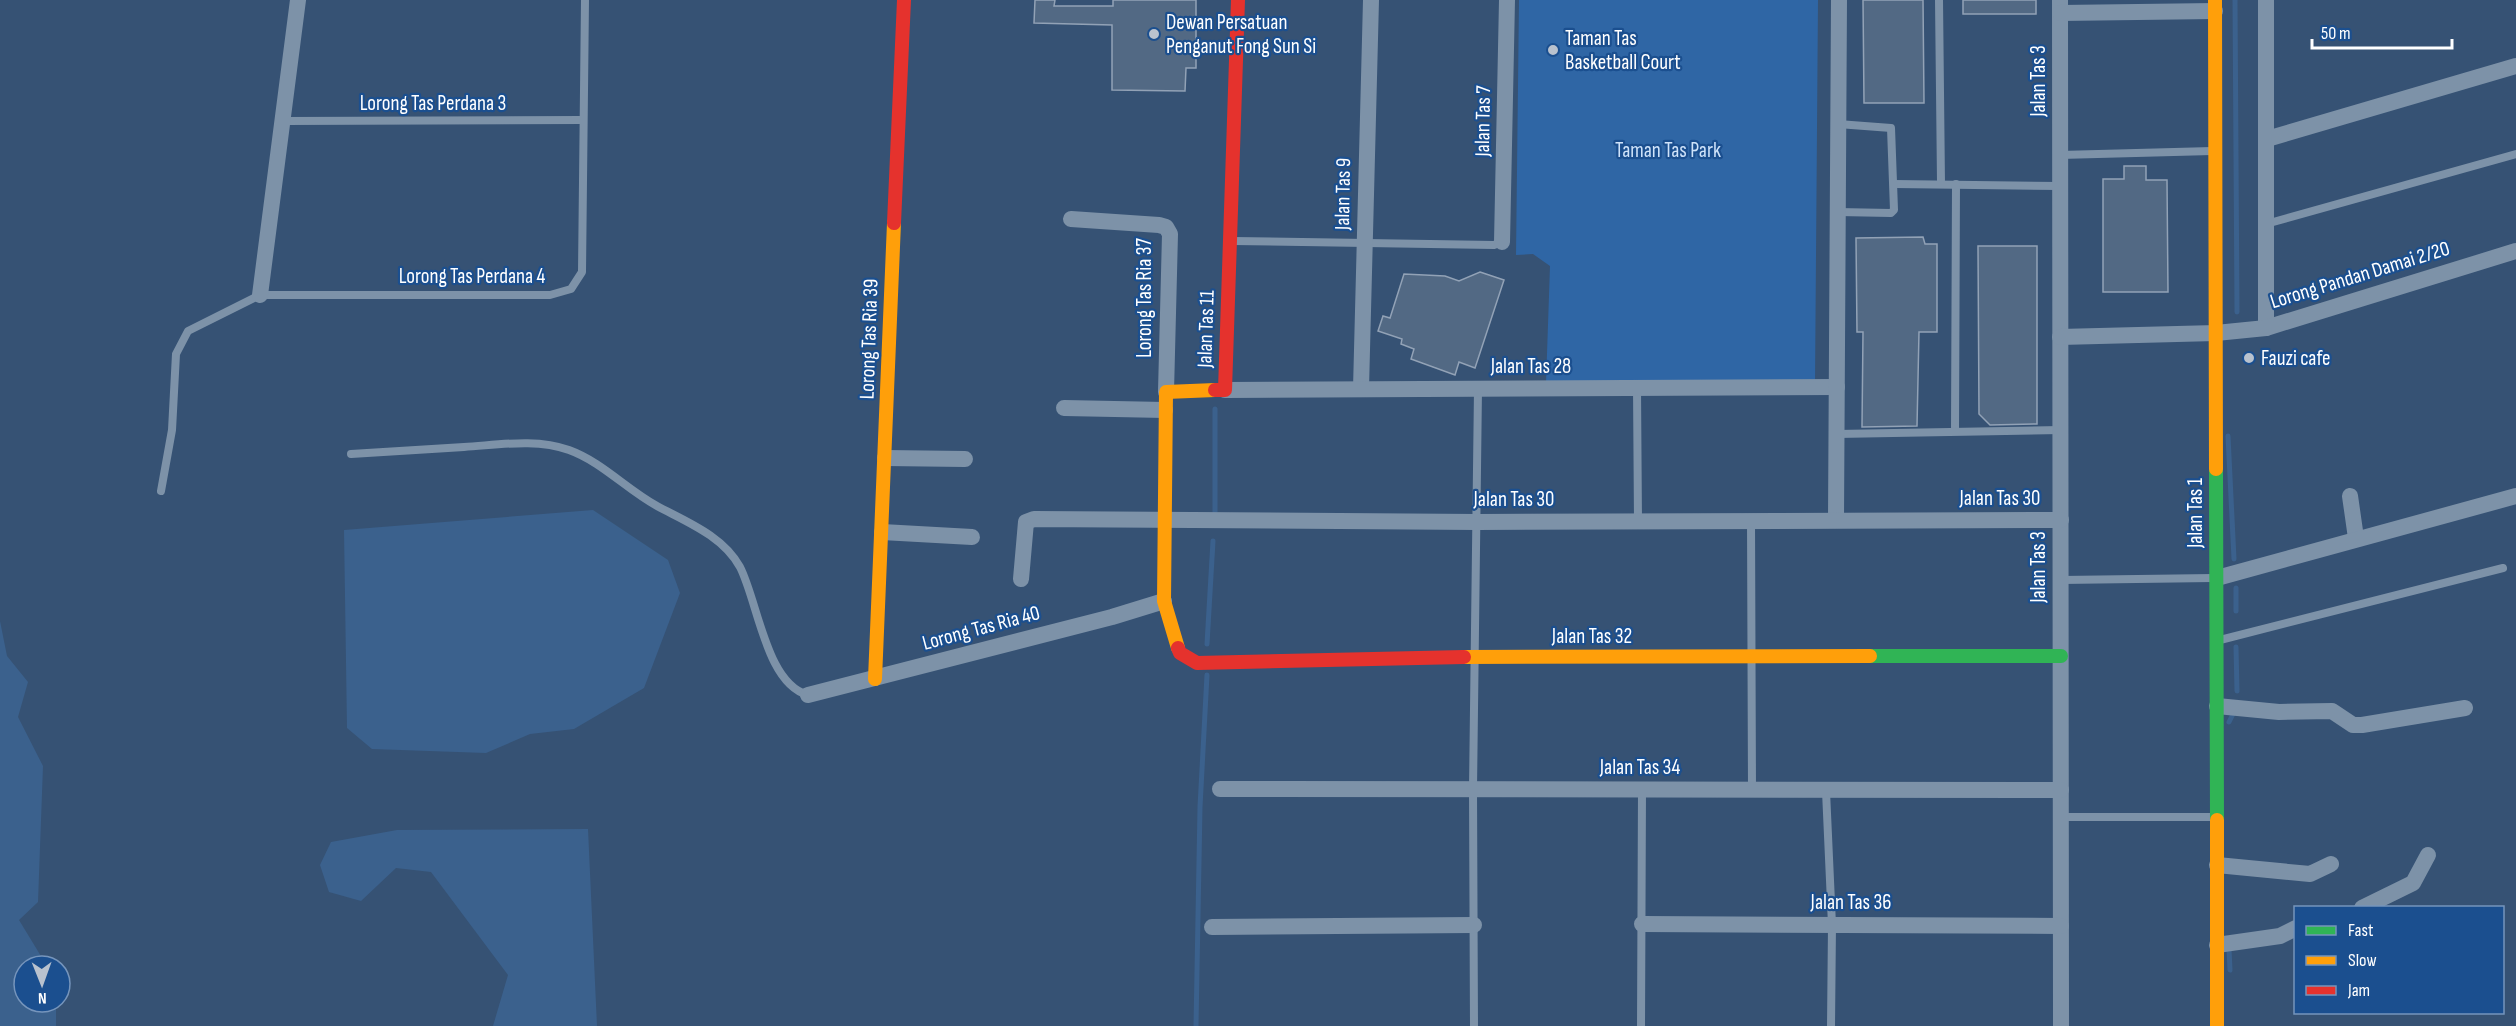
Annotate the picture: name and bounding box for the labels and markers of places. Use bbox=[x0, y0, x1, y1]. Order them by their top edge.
place label: Dewan Persatuan Penganut Fong Sun Si bbox=[1166, 10, 1316, 59]
place label: Taman Tas Basketball Court bbox=[1565, 26, 1681, 75]
marker: Dewan Persatuan Penganut Fong Sun Si bbox=[1147, 27, 1161, 41]
marker: Taman Tas Basketball Court bbox=[1546, 43, 1560, 57]
place label: Fauzi cafe bbox=[2261, 346, 2331, 371]
marker: Fauzi cafe bbox=[2242, 351, 2256, 365]

